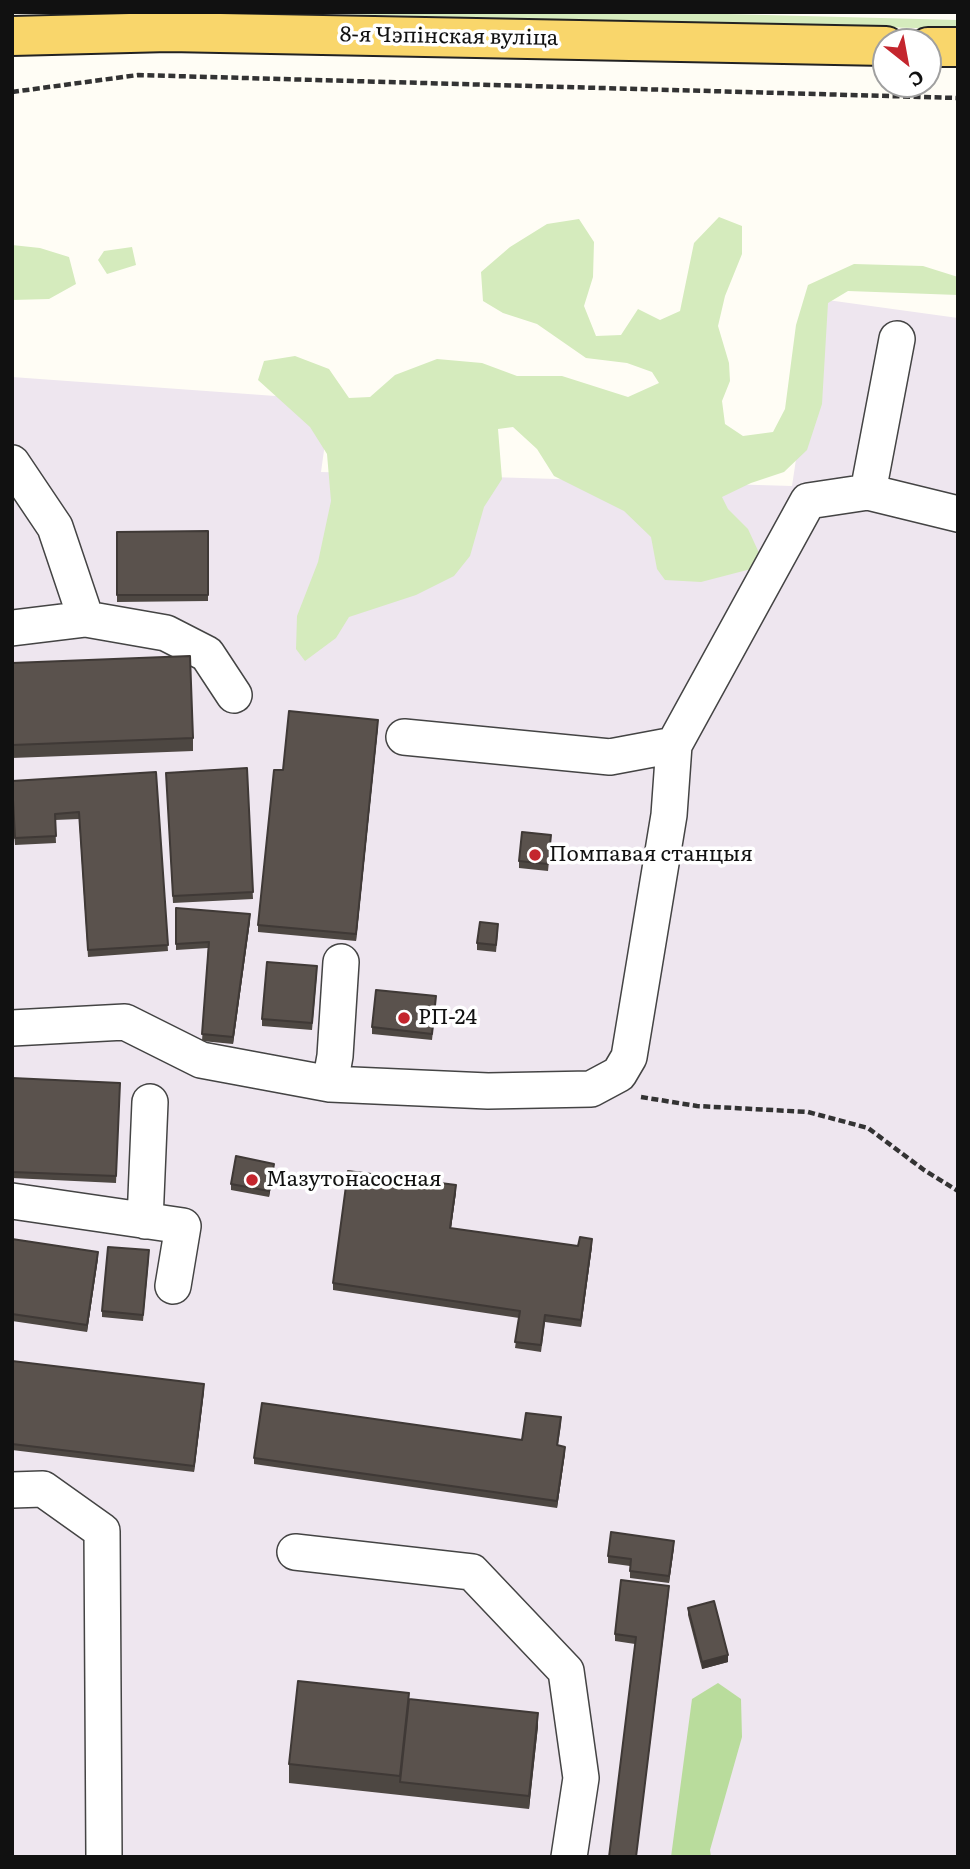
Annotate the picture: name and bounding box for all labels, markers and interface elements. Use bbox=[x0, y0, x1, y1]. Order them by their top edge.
street label: 8-я Чэпінская вуліца bbox=[340, 22, 558, 52]
north arrow bbox=[872, 28, 942, 98]
text: С bbox=[904, 64, 930, 95]
place label: Помпавая станцыя bbox=[549, 842, 753, 868]
marker: Помпавая станцыя bbox=[527, 847, 543, 863]
place label: РП-24 bbox=[418, 1005, 477, 1031]
marker: РП-24 bbox=[396, 1010, 412, 1026]
place label: Мазутонасосная bbox=[266, 1167, 442, 1193]
marker: Мазутонасосная bbox=[244, 1172, 260, 1188]

